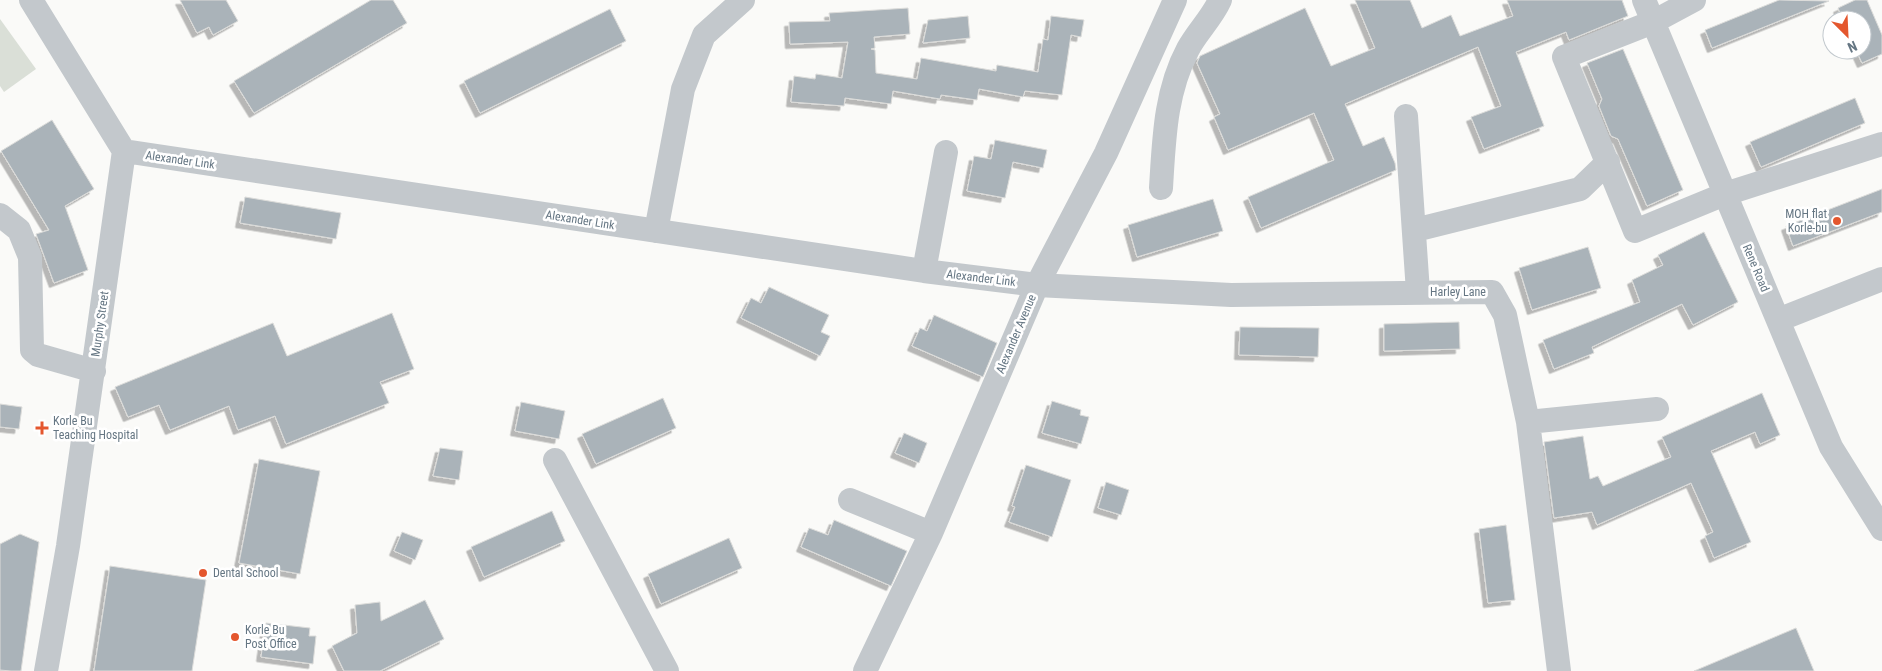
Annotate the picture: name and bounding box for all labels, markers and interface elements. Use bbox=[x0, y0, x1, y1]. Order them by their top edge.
north arrow bbox=[1822, 10, 1872, 60]
text: N bbox=[1845, 38, 1859, 56]
street label: Alexander Link bbox=[144, 148, 216, 172]
place label: MOH flat Korle-bu bbox=[1785, 207, 1827, 235]
street label: Alexander Link bbox=[544, 208, 616, 232]
marker: MOH flat Korle-bu bbox=[1831, 215, 1843, 227]
street label: Rene Road bbox=[1740, 242, 1772, 294]
street label: Alexander Link bbox=[946, 267, 1017, 289]
street label: Harley Lane bbox=[1430, 285, 1486, 299]
street label: Murphy Street bbox=[88, 290, 112, 358]
street label: Alexander Avenue bbox=[993, 292, 1039, 376]
place label: Korle Bu Teaching Hospital bbox=[53, 414, 138, 442]
marker: Korle Bu Teaching Hospital bbox=[35, 421, 49, 435]
place label: Dental School bbox=[213, 566, 278, 580]
marker: Dental School bbox=[197, 567, 209, 579]
place label: Korle Bu Post Office bbox=[245, 623, 297, 651]
marker: Korle Bu Post Office bbox=[229, 631, 241, 643]

